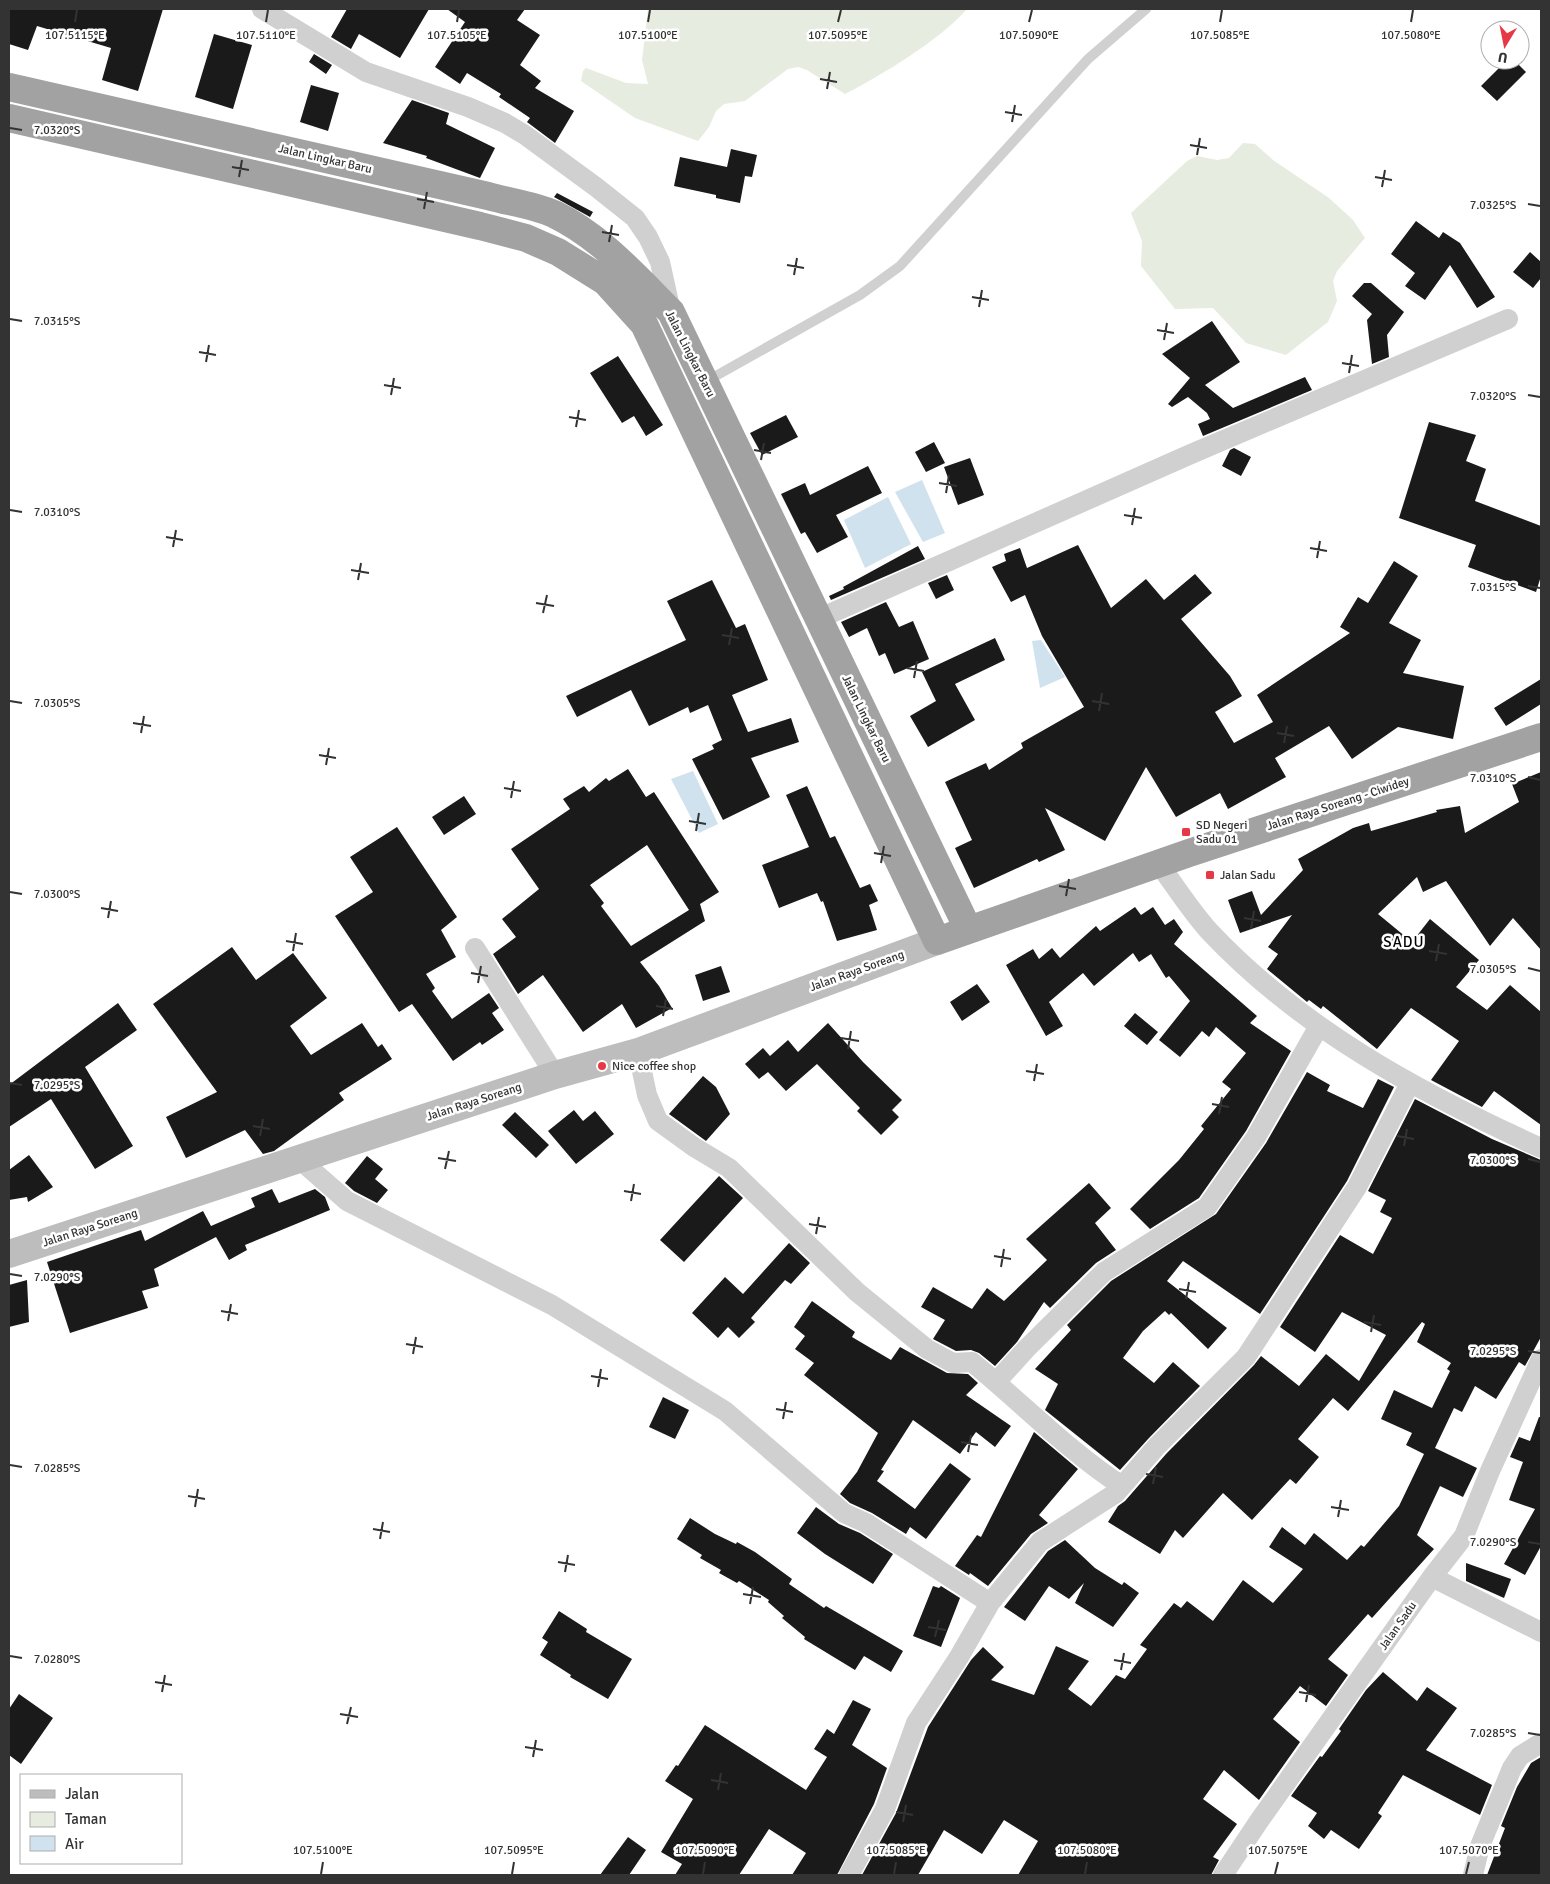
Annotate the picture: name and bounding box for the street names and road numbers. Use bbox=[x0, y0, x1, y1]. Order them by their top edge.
street label: Jalan Lingkar Baru bbox=[277, 141, 373, 177]
street label: Jalan Lingkar Baru bbox=[662, 308, 718, 400]
street label: Jalan Lingkar Baru bbox=[838, 673, 894, 765]
street label: Jalan Raya Soreang - Ciwidey bbox=[1265, 774, 1412, 834]
street label: Jalan Raya Soreang bbox=[808, 947, 906, 995]
street label: Jalan Raya Soreang bbox=[424, 1080, 524, 1124]
street label: Jalan Raya Soreang bbox=[40, 1206, 140, 1250]
street label: Jalan Sadu bbox=[1376, 1599, 1420, 1653]

